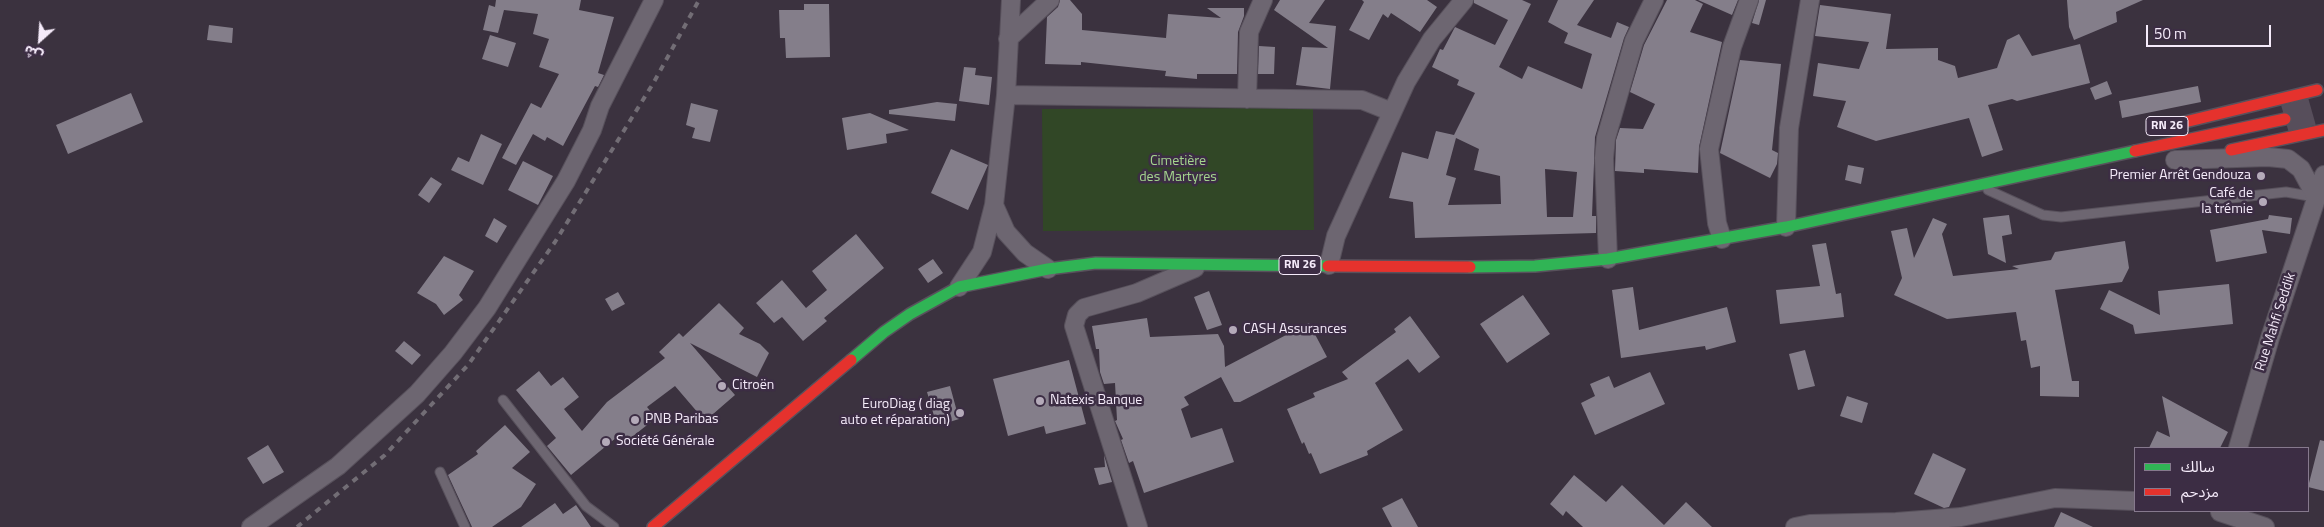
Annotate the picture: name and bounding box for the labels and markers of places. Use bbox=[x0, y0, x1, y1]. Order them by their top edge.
place label: Premier Arrêt Gendouza bbox=[2109, 168, 2251, 184]
marker: Premier Arrêt Gendouza bbox=[2255, 170, 2267, 182]
place label: Café de la trémie bbox=[2201, 186, 2253, 218]
marker: Café de la trémie bbox=[2257, 196, 2269, 208]
place label: CASH Assurances bbox=[1243, 322, 1347, 338]
marker: CASH Assurances bbox=[1227, 324, 1239, 336]
place label: Citroën bbox=[732, 378, 774, 394]
marker: Citroën bbox=[716, 380, 728, 392]
place label: Natexis Banque bbox=[1050, 393, 1142, 409]
marker: Natexis Banque bbox=[1034, 395, 1046, 407]
place label: EuroDiag ( diag auto et réparation) bbox=[841, 397, 950, 430]
marker: EuroDiag ( diag auto et réparation) bbox=[954, 407, 966, 419]
place label: PNB Paribas bbox=[645, 412, 719, 428]
marker: PNB Paribas bbox=[629, 414, 641, 426]
place label: Société Générale bbox=[616, 434, 715, 450]
marker: Société Générale bbox=[600, 436, 612, 448]

